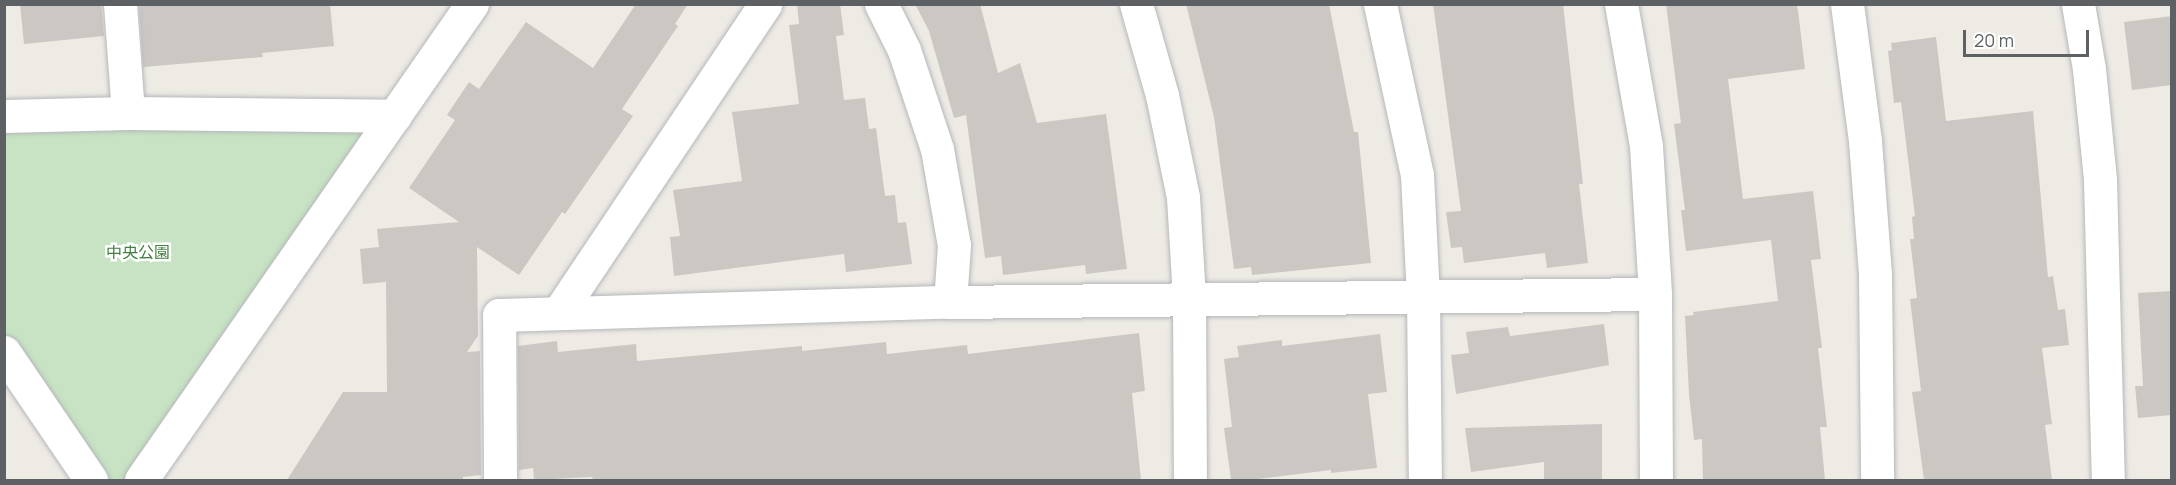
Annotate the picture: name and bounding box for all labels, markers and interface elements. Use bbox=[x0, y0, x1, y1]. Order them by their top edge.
scale bar bbox=[1966, 18, 2092, 56]
text: 20 m bbox=[1974, 28, 2014, 52]
park label: 中央公園 bbox=[106, 242, 170, 262]

